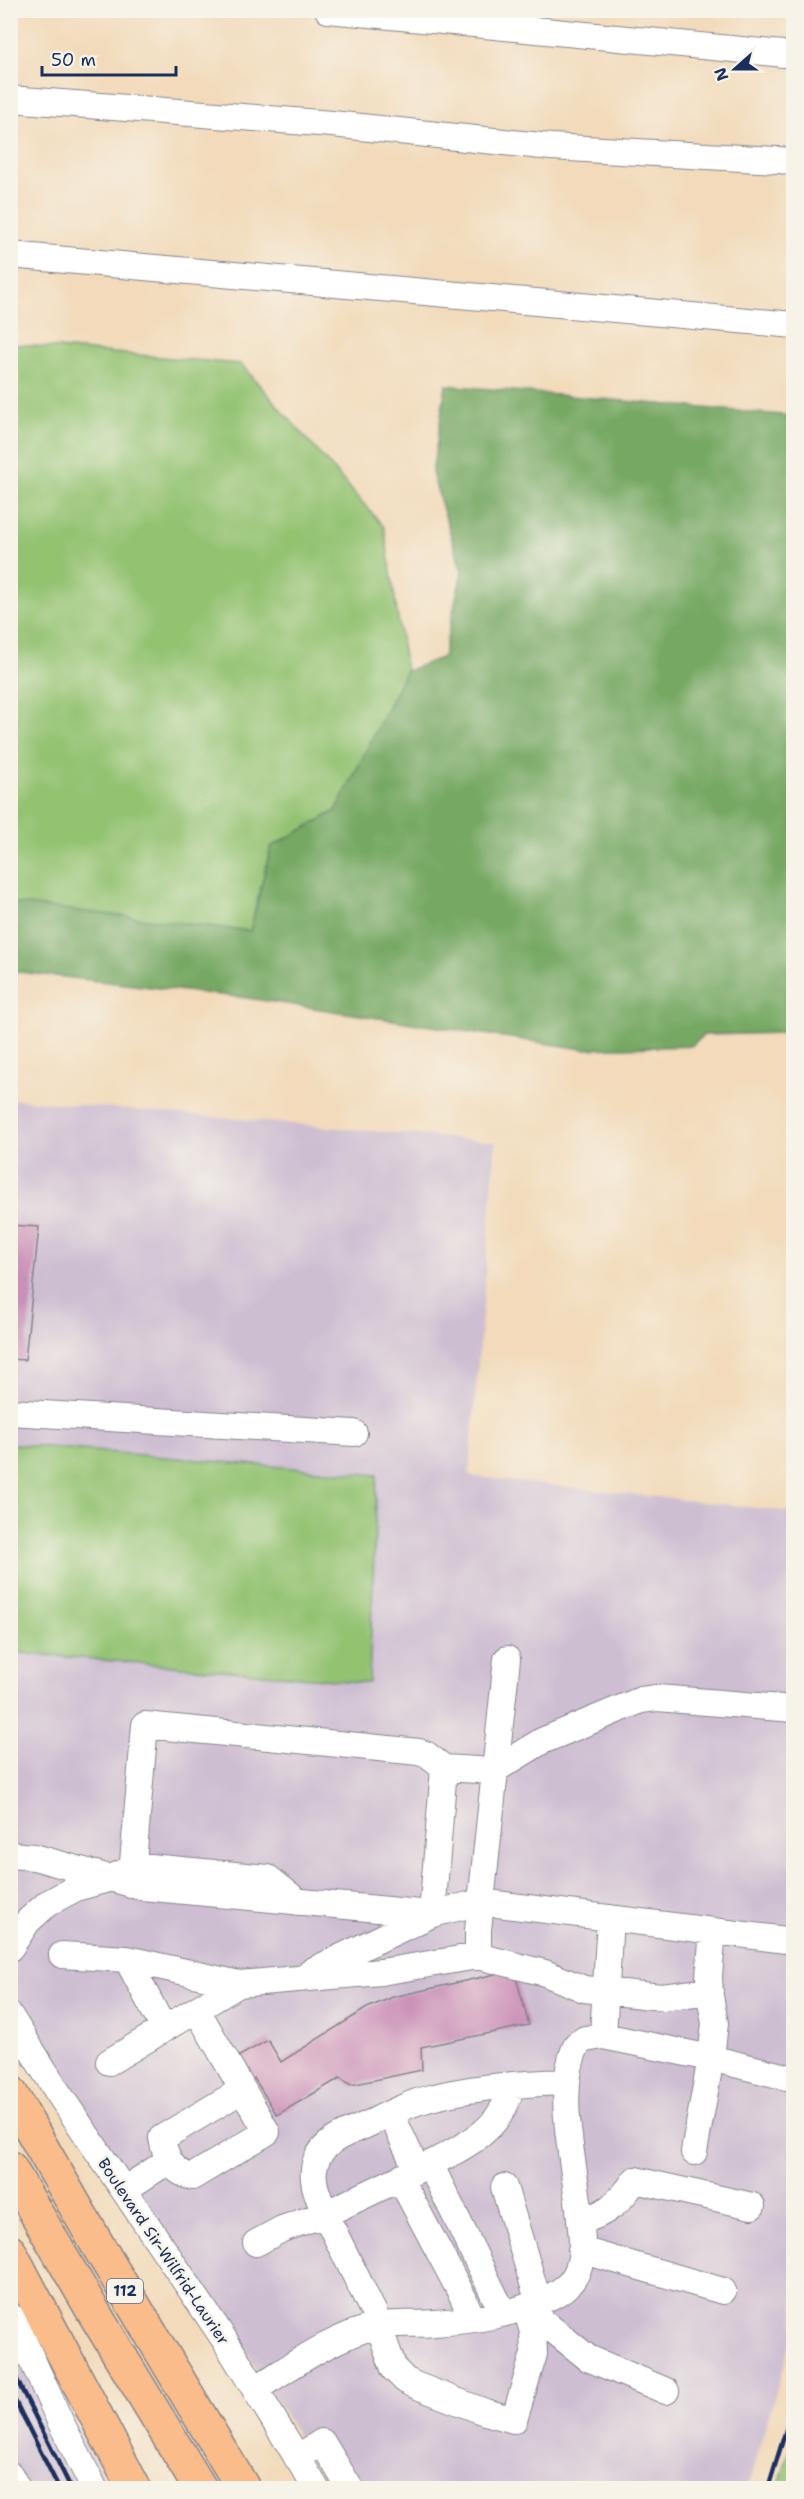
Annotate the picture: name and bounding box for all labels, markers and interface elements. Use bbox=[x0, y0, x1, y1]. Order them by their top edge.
scale bar bbox=[42, 39, 176, 77]
north arrow bbox=[705, 39, 765, 99]
text: 50 m bbox=[51, 48, 96, 72]
text: N bbox=[709, 65, 734, 84]
street label: Boulevard Sir-Wilfrid-Laurier bbox=[93, 2154, 234, 2349]
road number: 112 bbox=[107, 2279, 143, 2303]

